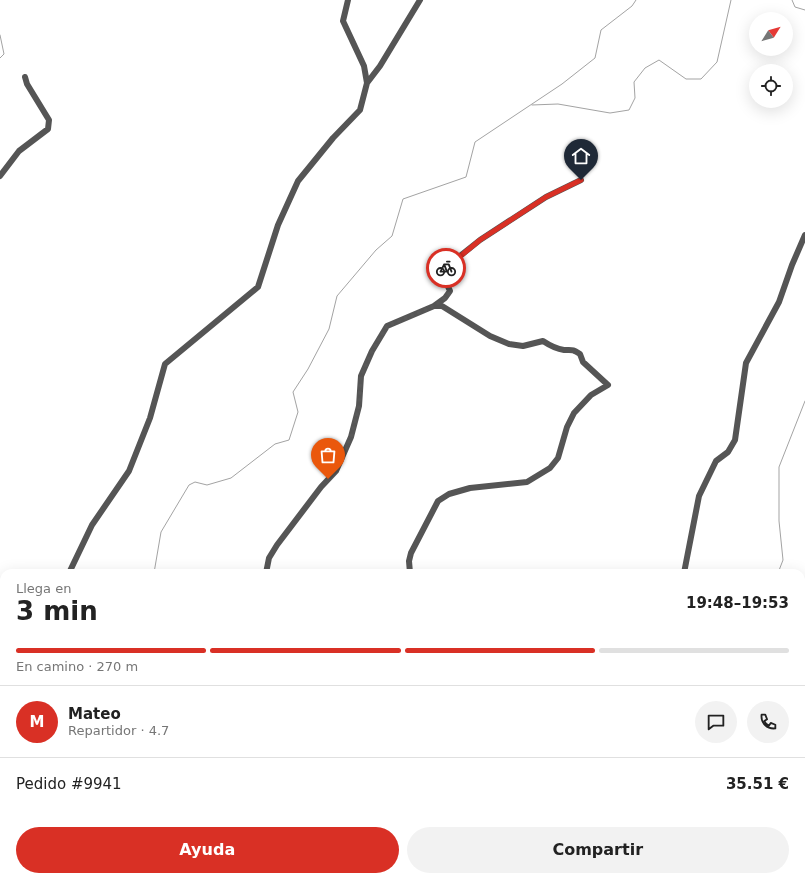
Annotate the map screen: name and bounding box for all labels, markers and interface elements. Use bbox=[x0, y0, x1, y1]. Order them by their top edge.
north arrow bbox=[749, 12, 793, 56]
map controls bbox=[749, 12, 793, 108]
button: locate bbox=[749, 64, 793, 108]
pin bbox=[564, 139, 598, 180]
icon: home bbox=[570, 145, 592, 167]
courier bbox=[426, 248, 466, 288]
icon: bike bbox=[435, 257, 457, 279]
pin bbox=[311, 438, 345, 479]
icon: bag bbox=[317, 444, 339, 466]
text: Llega en bbox=[16, 581, 71, 596]
text: 19:48–19:53 bbox=[686, 594, 789, 612]
text: 3 min bbox=[16, 596, 98, 626]
text: En camino · 270 m bbox=[16, 659, 138, 674]
button: chat bbox=[695, 701, 737, 743]
button: phone bbox=[747, 701, 789, 743]
text: Mateo bbox=[68, 705, 121, 723]
text: M bbox=[30, 713, 44, 731]
text: Repartidor · 4.7 bbox=[68, 723, 169, 738]
text: Pedido #9941 bbox=[16, 775, 122, 793]
text: 35.51 € bbox=[726, 775, 789, 793]
button: Ayuda bbox=[16, 827, 399, 873]
button: Compartir bbox=[407, 827, 789, 873]

